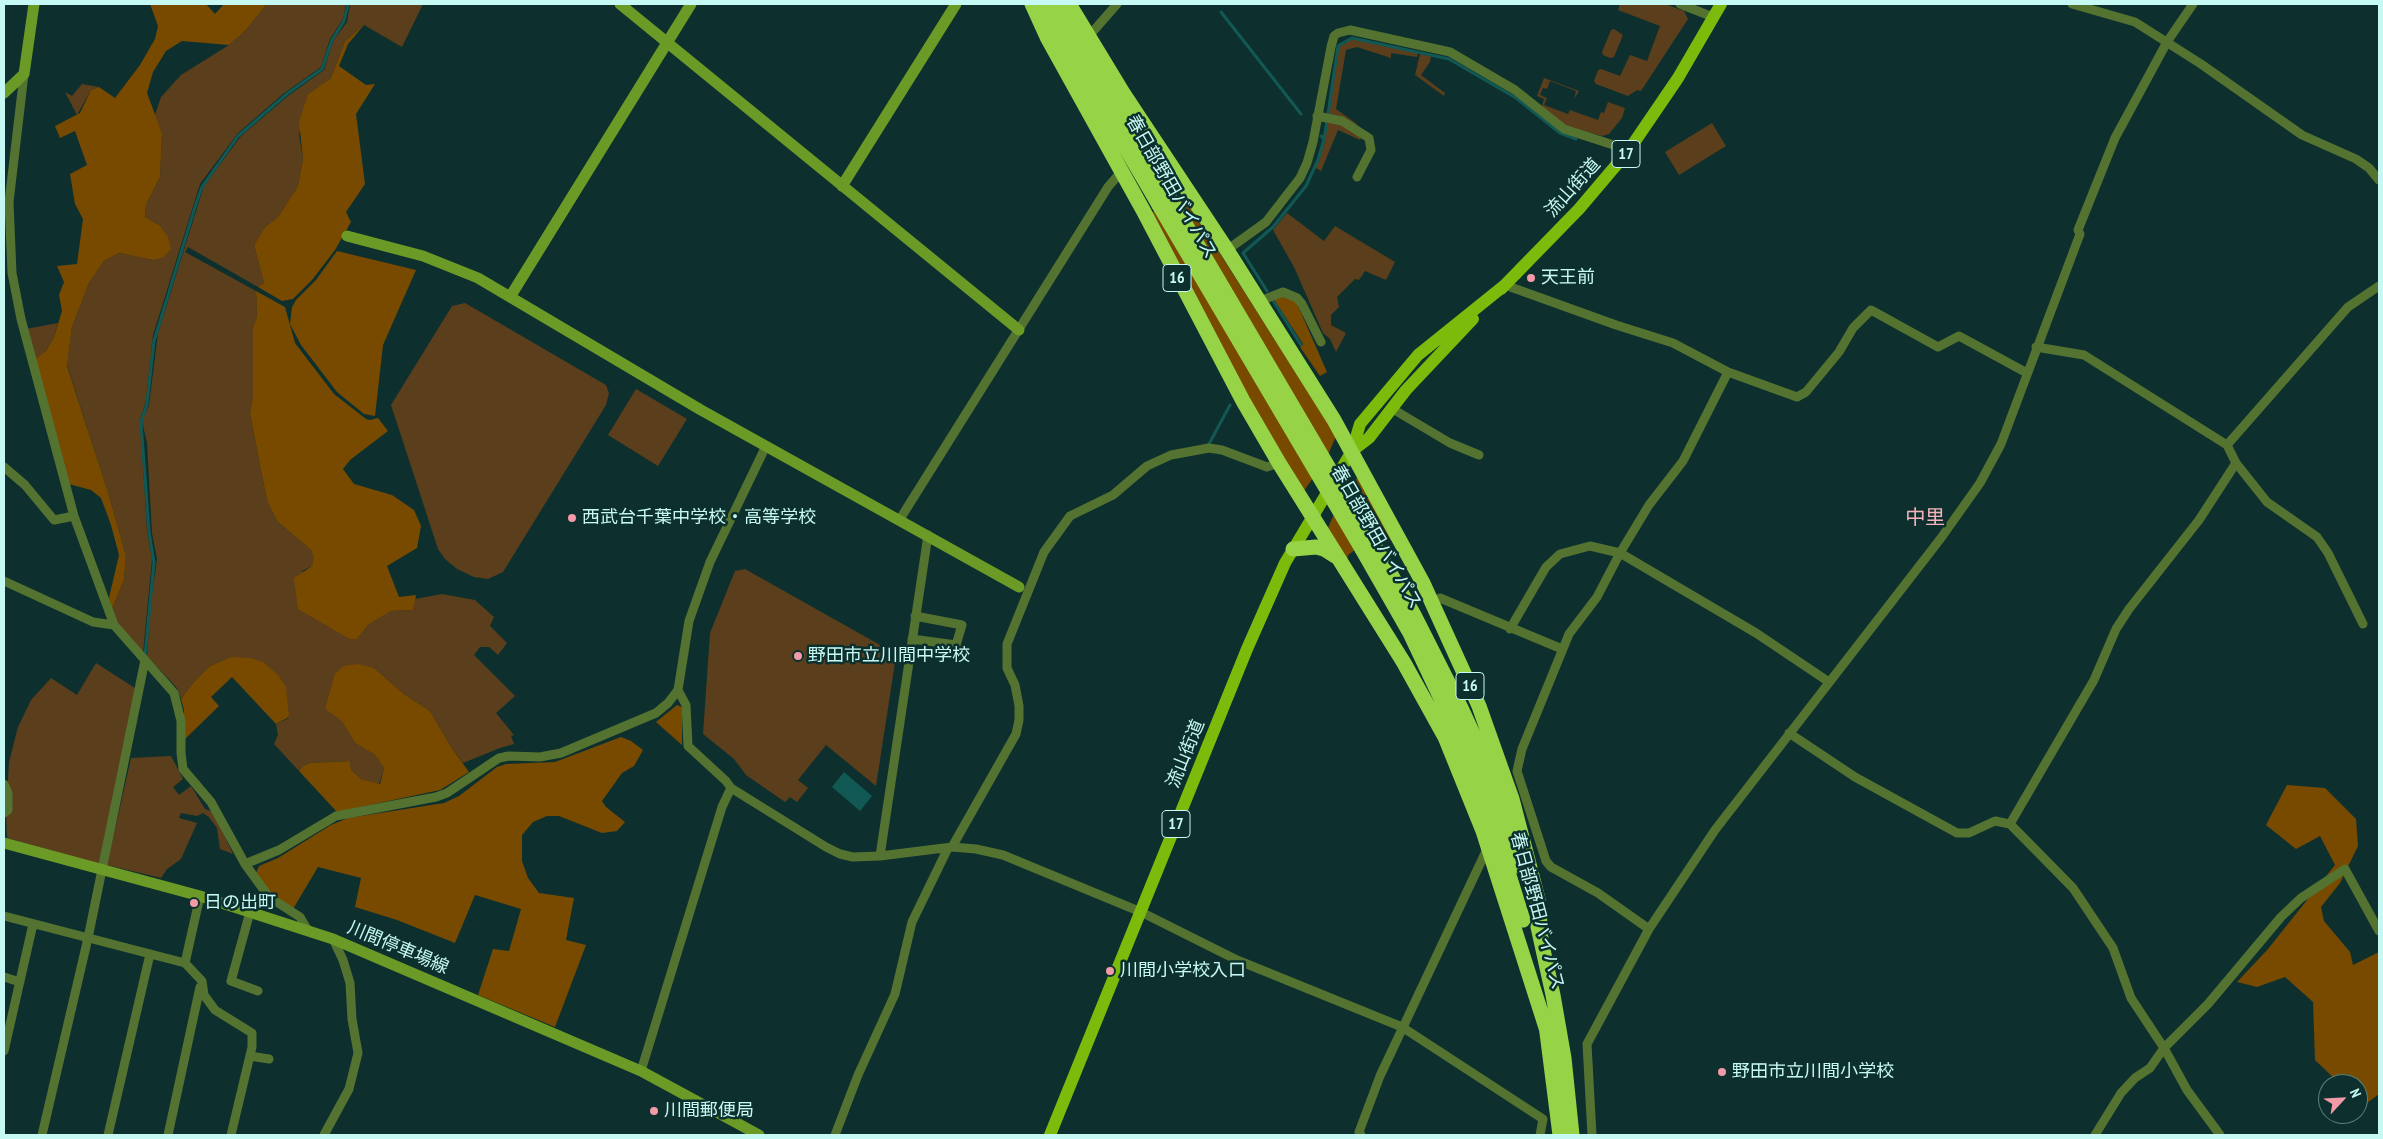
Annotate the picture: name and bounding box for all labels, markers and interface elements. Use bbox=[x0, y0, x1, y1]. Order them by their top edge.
street label: 春日部野田バイパス bbox=[1121, 111, 1221, 263]
road number: 17 bbox=[1612, 140, 1640, 168]
street label: 流山街道 bbox=[1541, 154, 1605, 222]
road number: 16 bbox=[1163, 264, 1191, 292]
place label: 天王前 bbox=[1541, 267, 1595, 289]
marker: 天王前 bbox=[1525, 272, 1537, 284]
street label: 春日部野田バイパス bbox=[1326, 461, 1426, 613]
district label: 中里 bbox=[1905, 506, 1945, 530]
place label: 西武台千葉中学校・高等学校 bbox=[582, 507, 816, 529]
marker: 西武台千葉中学校・高等学校 bbox=[566, 512, 578, 524]
place label: 野田市立川間中学校 bbox=[808, 645, 970, 667]
marker: 野田市立川間中学校 bbox=[792, 650, 804, 662]
road number: 16 bbox=[1456, 672, 1484, 699]
street label: 流山街道 bbox=[1163, 717, 1209, 791]
road number: 17 bbox=[1162, 811, 1190, 838]
street label: 春日部野田バイパス bbox=[1506, 830, 1568, 992]
place label: 日の出町 bbox=[204, 892, 276, 914]
marker: 日の出町 bbox=[188, 897, 200, 909]
street label: 川間停車場線 bbox=[344, 917, 452, 979]
place label: 川間小学校入口 bbox=[1120, 960, 1246, 982]
marker: 川間小学校入口 bbox=[1104, 965, 1116, 977]
place label: 野田市立川間小学校 bbox=[1732, 1061, 1894, 1083]
marker: 野田市立川間小学校 bbox=[1716, 1066, 1728, 1078]
north arrow bbox=[2318, 1074, 2368, 1124]
text: N bbox=[2346, 1086, 2365, 1100]
place label: 川間郵便局 bbox=[664, 1100, 754, 1122]
marker: 川間郵便局 bbox=[648, 1105, 660, 1117]

